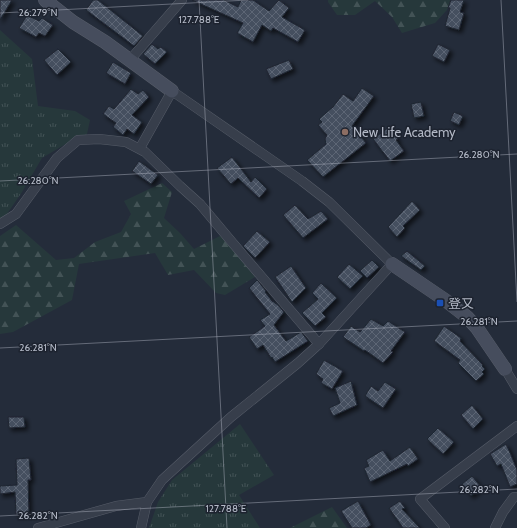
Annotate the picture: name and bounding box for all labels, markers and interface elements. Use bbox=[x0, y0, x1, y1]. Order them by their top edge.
text: 26.279°N bbox=[19, 6, 57, 19]
text: 127.788°E bbox=[179, 13, 220, 26]
place label: New Life Academy bbox=[353, 124, 456, 140]
marker: New Life Academy bbox=[340, 127, 350, 137]
text: 26.280°N bbox=[458, 148, 500, 161]
text: 26.280°N bbox=[17, 174, 59, 187]
place label: 登又 bbox=[448, 295, 474, 311]
marker: 登又 bbox=[435, 298, 445, 308]
text: 26.281°N bbox=[460, 315, 498, 328]
text: 26.281°N bbox=[19, 341, 57, 354]
text: 26.282°N bbox=[459, 483, 499, 496]
text: 127.788°E bbox=[206, 502, 247, 515]
text: 26.282°N bbox=[18, 509, 58, 522]

